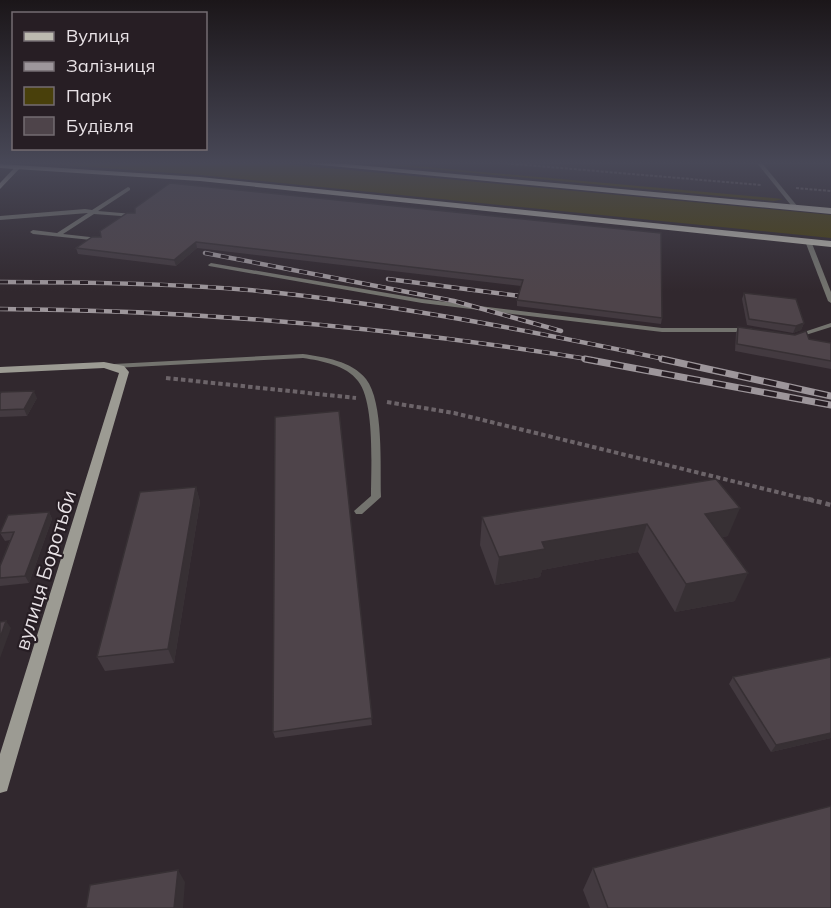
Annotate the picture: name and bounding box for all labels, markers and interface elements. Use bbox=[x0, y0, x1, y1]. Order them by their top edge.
legend bbox=[12, 12, 207, 150]
text: Вулиця bbox=[66, 24, 130, 47]
text: Залізниця bbox=[66, 54, 155, 77]
text: Парк bbox=[66, 84, 112, 107]
text: Будівля bbox=[66, 114, 134, 137]
street label: вулиця Боротьби bbox=[9, 487, 81, 653]

